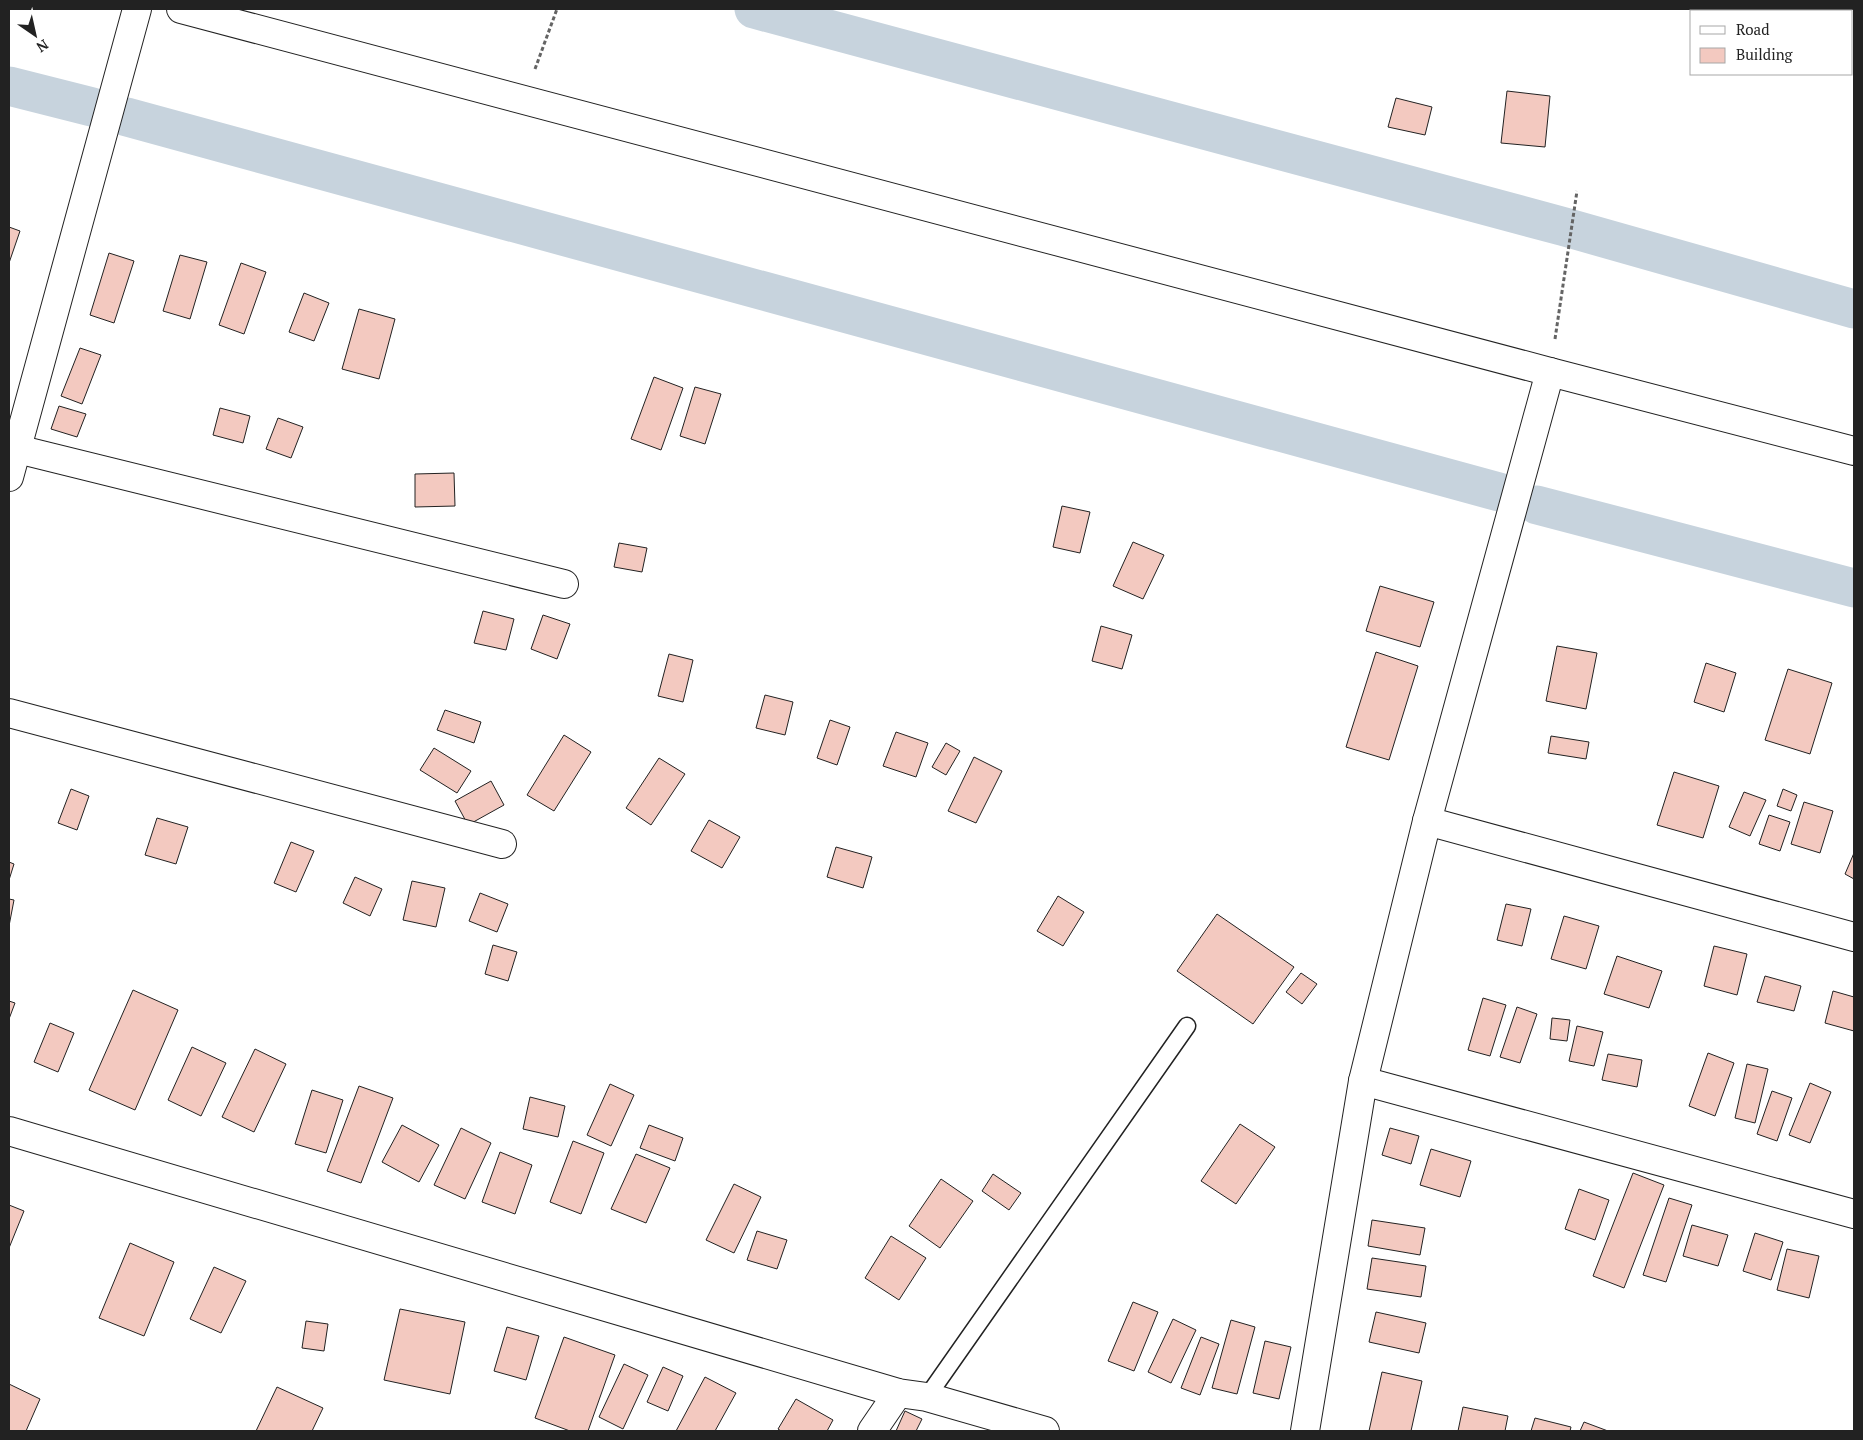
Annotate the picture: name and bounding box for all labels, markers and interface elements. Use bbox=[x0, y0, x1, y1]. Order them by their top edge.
north arrow bbox=[10, 10, 60, 60]
legend bbox=[1690, 10, 1853, 75]
text: Road bbox=[1736, 19, 1769, 39]
text: N bbox=[33, 35, 52, 57]
text: Building bbox=[1736, 44, 1794, 64]

